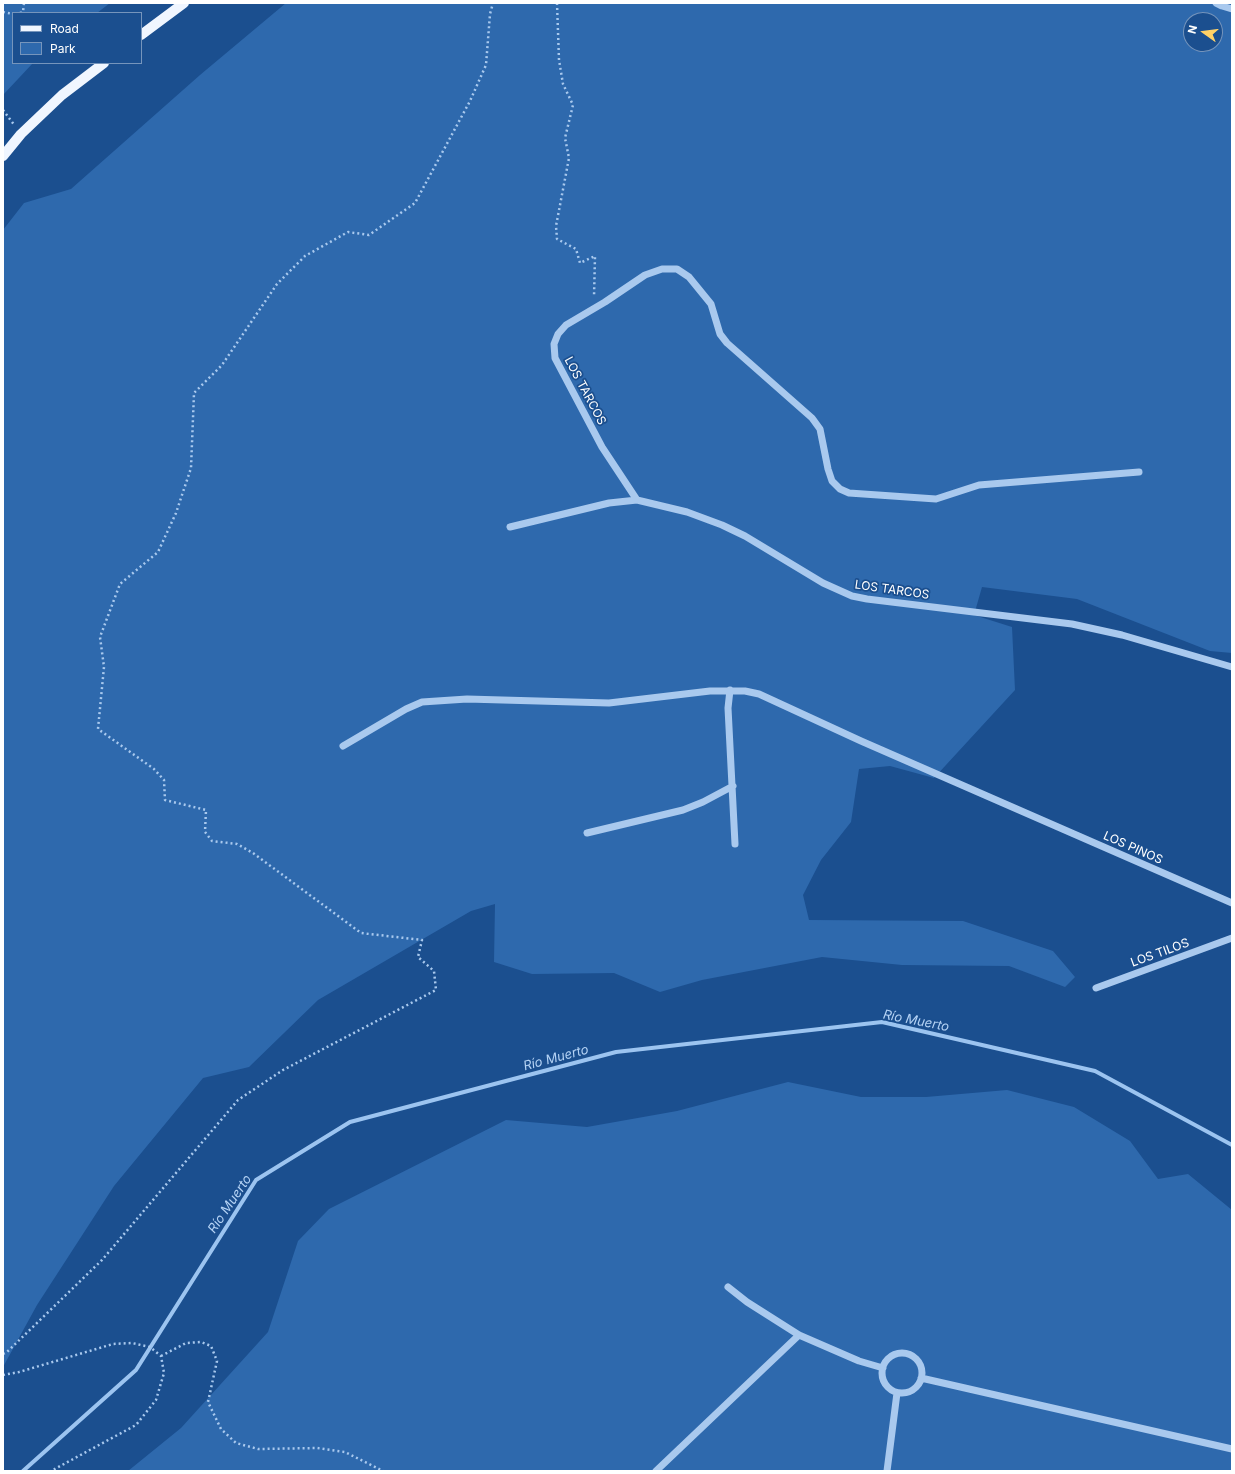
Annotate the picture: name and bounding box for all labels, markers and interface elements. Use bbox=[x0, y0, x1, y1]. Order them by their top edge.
legend bbox=[12, 12, 142, 64]
north arrow bbox=[1183, 12, 1223, 52]
text: Road bbox=[50, 21, 79, 36]
text: N bbox=[1185, 24, 1200, 35]
text: Park bbox=[50, 41, 76, 56]
street label: LOS TARCOS bbox=[561, 354, 609, 428]
street label: LOS TARCOS bbox=[854, 578, 930, 602]
street label: LOS PINOS bbox=[1101, 829, 1165, 867]
street label: LOS TILOS bbox=[1129, 936, 1191, 970]
water label: Río Muerto bbox=[882, 1007, 950, 1035]
water label: Río Muerto bbox=[522, 1042, 590, 1074]
water label: Río Muerto bbox=[205, 1172, 255, 1236]

